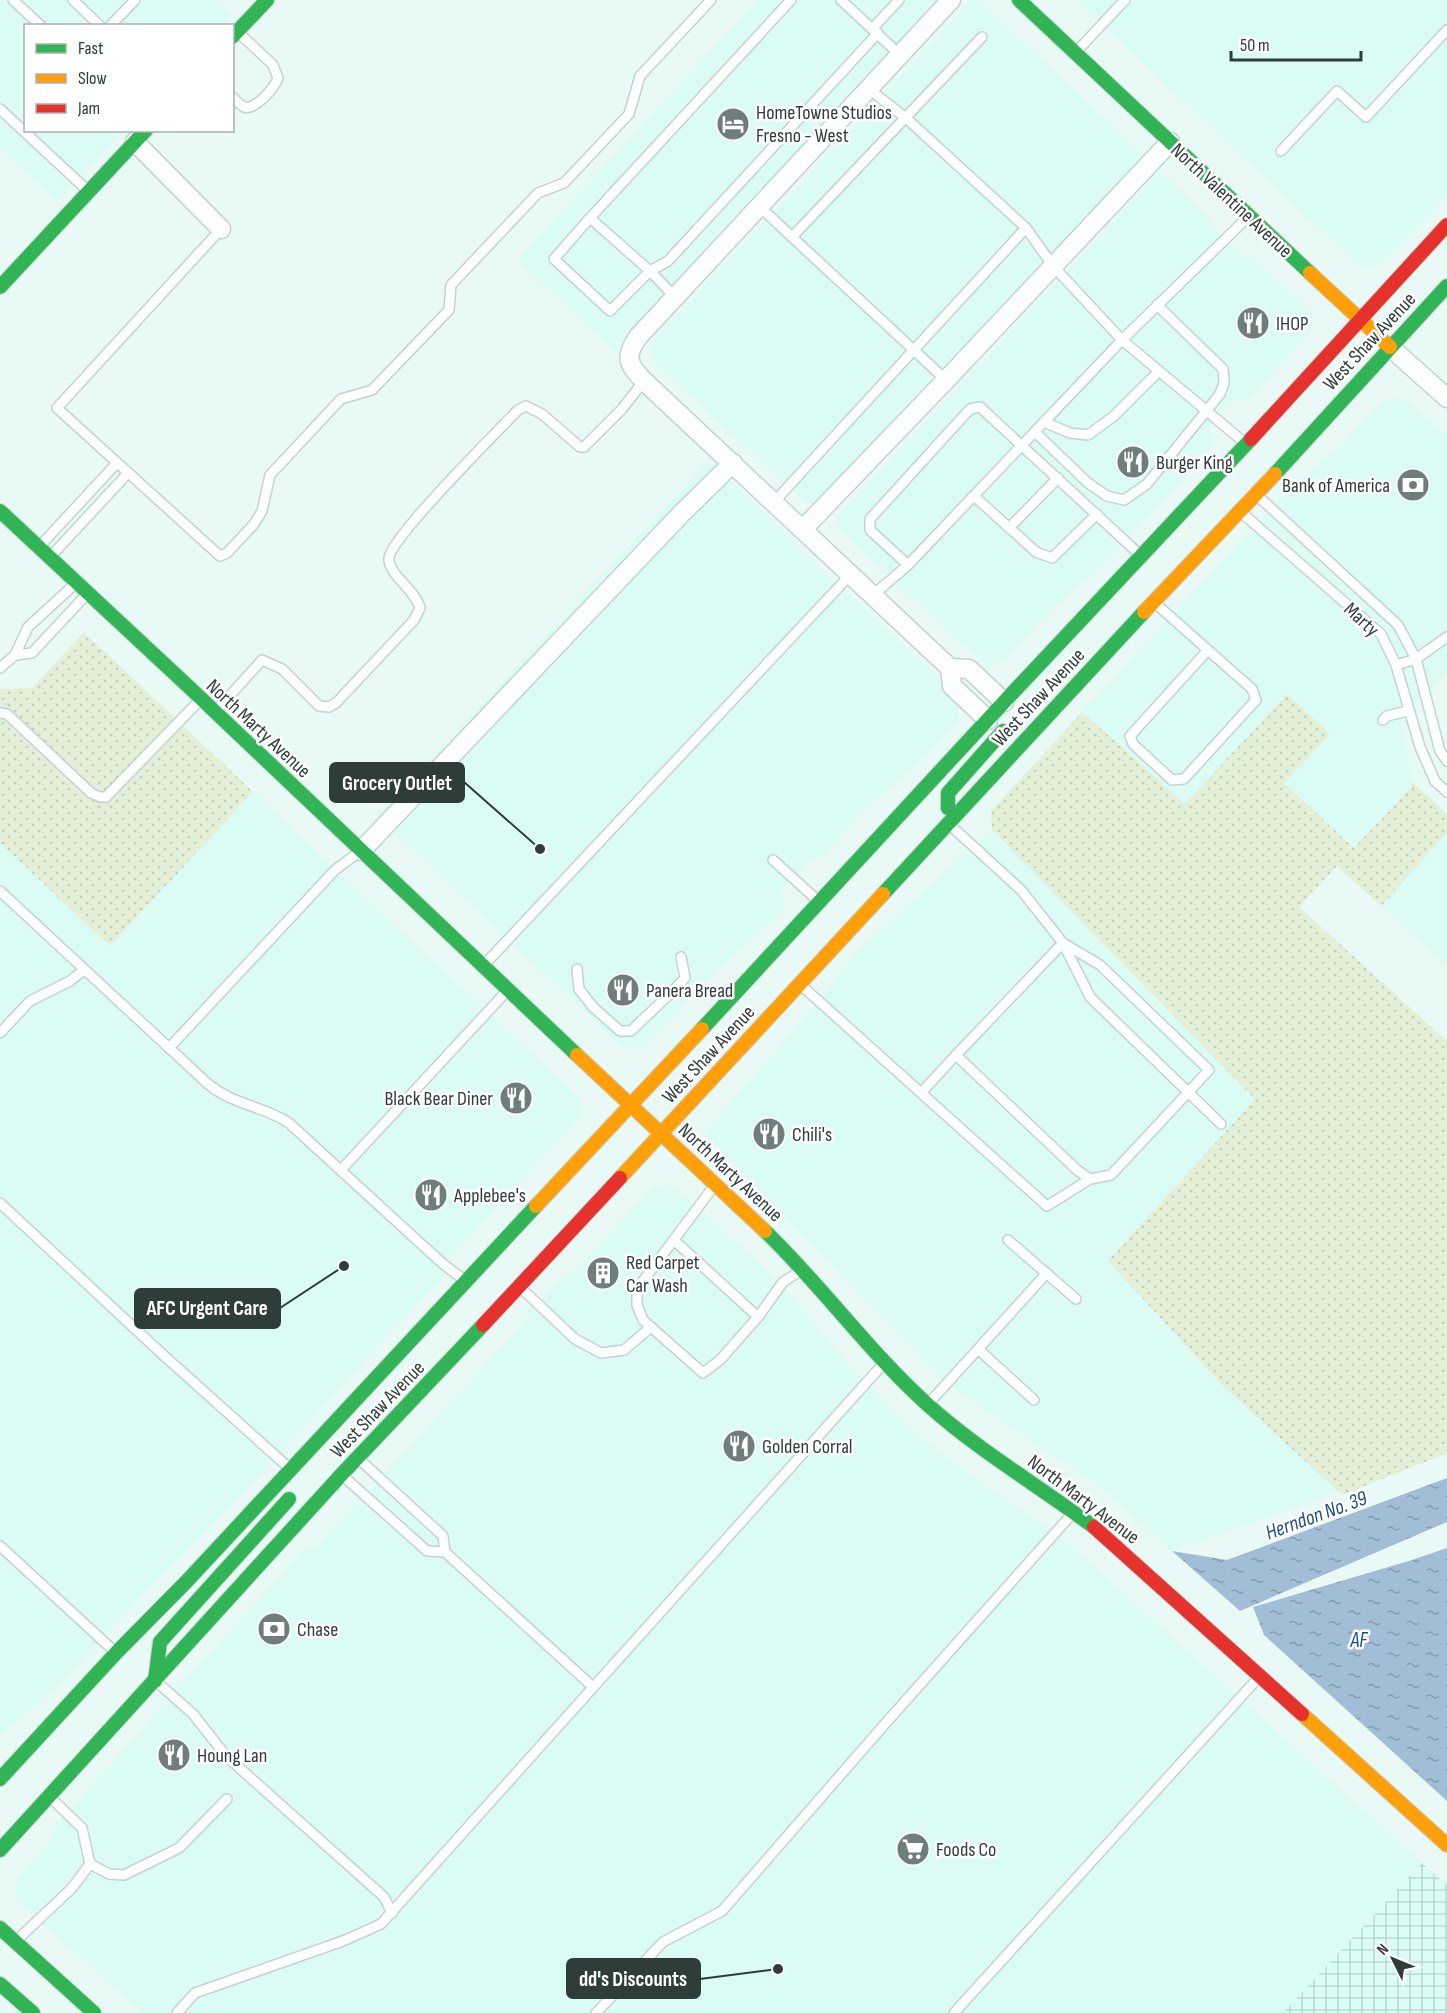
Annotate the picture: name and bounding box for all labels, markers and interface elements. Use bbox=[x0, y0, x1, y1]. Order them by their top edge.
legend bbox=[24, 24, 234, 132]
scale bar bbox=[1231, 24, 1362, 62]
text: 50 m bbox=[1240, 35, 1270, 56]
text: Fast bbox=[78, 38, 104, 59]
text: Slow bbox=[78, 68, 107, 89]
text: Jam bbox=[77, 98, 100, 119]
place label: HomeTowne Studios Fresno - West bbox=[756, 101, 892, 148]
hotel icon: HomeTowne Studios Fresno - West bbox=[715, 106, 751, 142]
street label: North Valentine Avenue bbox=[1166, 138, 1297, 263]
street label: West Shaw Avenue bbox=[1318, 288, 1421, 396]
restaurant icon: IHOP bbox=[1235, 305, 1271, 341]
place label: IHOP bbox=[1276, 312, 1309, 336]
restaurant icon: Burger King bbox=[1115, 444, 1151, 480]
place label: Burger King bbox=[1156, 451, 1233, 475]
bank icon: Bank of America bbox=[1395, 467, 1431, 503]
place label: Bank of America bbox=[1282, 474, 1390, 498]
street label: Marty bbox=[1339, 598, 1384, 642]
street label: West Shaw Avenue bbox=[987, 644, 1090, 752]
street label: North Marty Avenue bbox=[201, 674, 315, 783]
callout: Grocery Outlet bbox=[330, 763, 464, 802]
text: Grocery Outlet bbox=[342, 771, 452, 796]
restaurant icon: Panera Bread bbox=[605, 972, 641, 1008]
place label: Panera Bread bbox=[646, 979, 733, 1003]
street label: West Shaw Avenue bbox=[657, 1001, 760, 1109]
restaurant icon: Black Bear Diner bbox=[498, 1080, 534, 1116]
place label: Black Bear Diner bbox=[384, 1087, 493, 1111]
restaurant icon: Chili's bbox=[751, 1116, 787, 1152]
street label: North Marty Avenue bbox=[673, 1118, 787, 1227]
place label: Chili's bbox=[792, 1123, 832, 1147]
restaurant icon: Applebee's bbox=[413, 1177, 449, 1213]
place label: Applebee's bbox=[453, 1184, 526, 1208]
place label: Red Carpet Car Wash bbox=[626, 1251, 700, 1298]
building icon: Red Carpet Car Wash bbox=[585, 1255, 621, 1291]
callout: AFC Urgent Care bbox=[135, 1289, 280, 1328]
text: AFC Urgent Care bbox=[145, 1296, 268, 1321]
street label: West Shaw Avenue bbox=[326, 1356, 430, 1463]
restaurant icon: Golden Corral bbox=[721, 1428, 757, 1464]
place label: Golden Corral bbox=[762, 1435, 853, 1459]
street label: North Marty Avenue bbox=[1023, 1450, 1144, 1550]
water label: Herndon No. 39 bbox=[1262, 1485, 1371, 1545]
bank icon: Chase bbox=[256, 1611, 292, 1647]
place label: Chase bbox=[297, 1618, 338, 1642]
water label: AF bbox=[1350, 1628, 1368, 1653]
restaurant icon: Houng Lan bbox=[156, 1737, 192, 1773]
place label: Houng Lan bbox=[197, 1744, 267, 1768]
supermarket icon: Foods Co bbox=[895, 1831, 931, 1867]
place label: Foods Co bbox=[936, 1838, 996, 1862]
north arrow bbox=[1363, 1929, 1423, 1989]
text: N bbox=[1373, 1940, 1393, 1959]
callout: dd's Discounts bbox=[567, 1959, 700, 1998]
text: dd's Discounts bbox=[579, 1967, 687, 1992]

